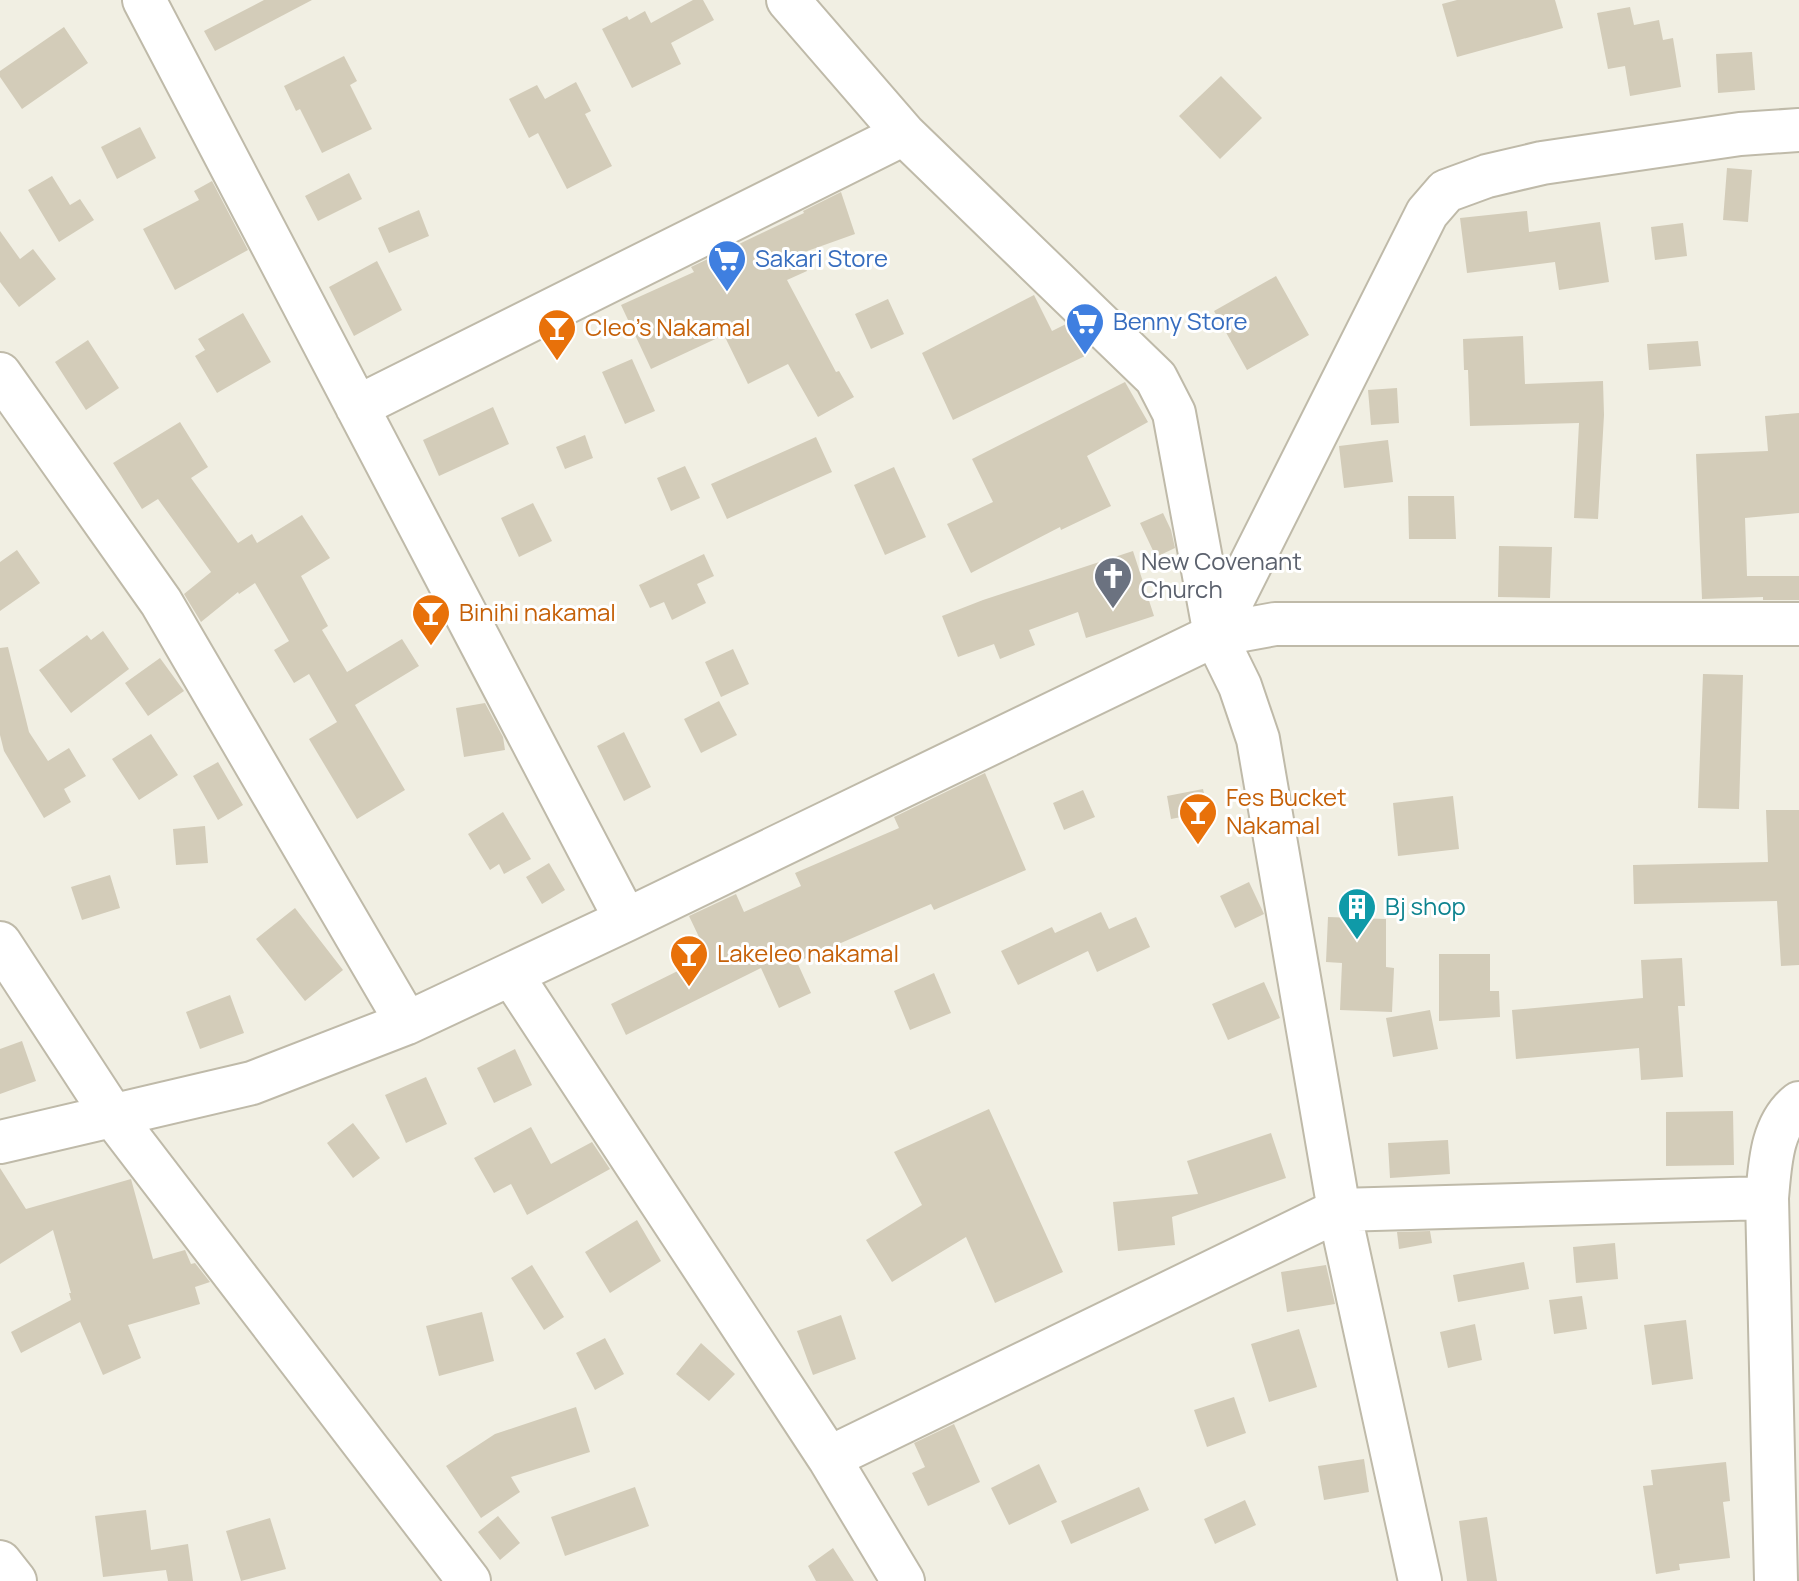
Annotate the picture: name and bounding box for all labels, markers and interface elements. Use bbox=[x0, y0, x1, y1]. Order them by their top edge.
supermarket icon: Sakari Store bbox=[706, 238, 748, 293]
place label: Sakari Store bbox=[755, 241, 888, 274]
supermarket icon: Benny Store bbox=[1064, 301, 1106, 356]
place label: Benny Store bbox=[1113, 304, 1247, 337]
bar icon: Cleo's Nakamal bbox=[536, 307, 578, 362]
place label: Cleo's Nakamal bbox=[585, 310, 751, 343]
place label: New Covenant Church bbox=[1141, 544, 1302, 605]
church icon: New Covenant Church bbox=[1092, 555, 1134, 610]
bar icon: Binihi nakamal bbox=[410, 592, 452, 647]
place label: Binihi nakamal bbox=[459, 595, 616, 628]
place label: Fes Bucket Nakamal bbox=[1226, 780, 1347, 841]
bar icon: Fes Bucket Nakamal bbox=[1177, 791, 1219, 846]
building icon: Bj shop bbox=[1336, 886, 1378, 941]
place label: Bj shop bbox=[1385, 889, 1466, 922]
bar icon: Lakeleo nakamal bbox=[668, 933, 710, 988]
place label: Lakeleo nakamal bbox=[717, 936, 899, 969]

